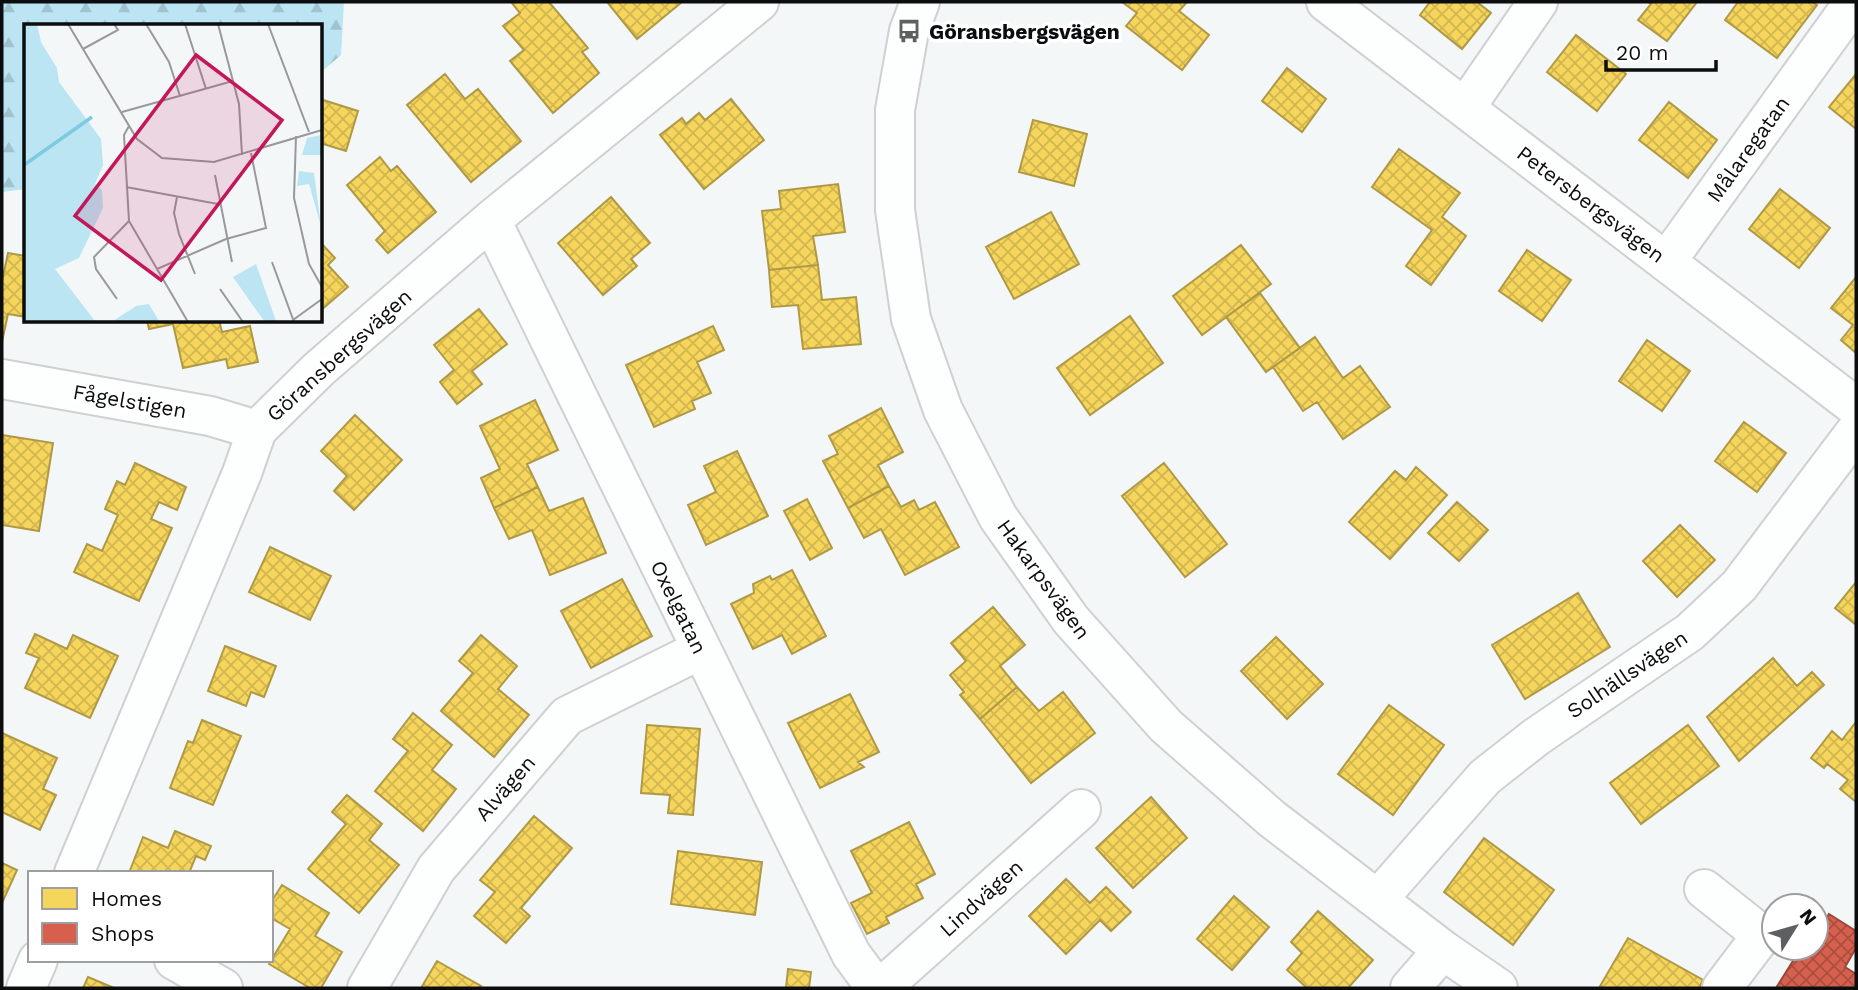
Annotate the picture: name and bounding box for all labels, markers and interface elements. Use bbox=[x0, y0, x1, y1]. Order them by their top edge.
bus stop icon: Göransbergsvägen bbox=[895, 17, 923, 45]
place label: Göransbergsvägen bbox=[929, 19, 1120, 44]
inset map bbox=[24, 24, 322, 322]
scale bar bbox=[1606, 28, 1716, 72]
text: 20 m bbox=[1616, 40, 1668, 65]
street label: Målaregatan bbox=[1701, 91, 1795, 207]
street label: Petersbergsvägen bbox=[1512, 140, 1670, 268]
street label: Göransbergsvägen bbox=[261, 283, 417, 427]
street label: Fågelstigen bbox=[71, 379, 189, 423]
street label: Hakarpsvägen bbox=[992, 514, 1096, 644]
street label: Oxelgatan bbox=[646, 556, 712, 658]
street label: Solhällsvägen bbox=[1562, 625, 1692, 723]
street label: Alvägen bbox=[470, 750, 540, 826]
street label: Lindvägen bbox=[934, 854, 1028, 942]
legend bbox=[28, 871, 273, 962]
text: Homes bbox=[91, 886, 162, 911]
north arrow bbox=[1760, 892, 1830, 962]
text: N bbox=[1795, 905, 1822, 930]
text: Shops bbox=[91, 921, 154, 946]

